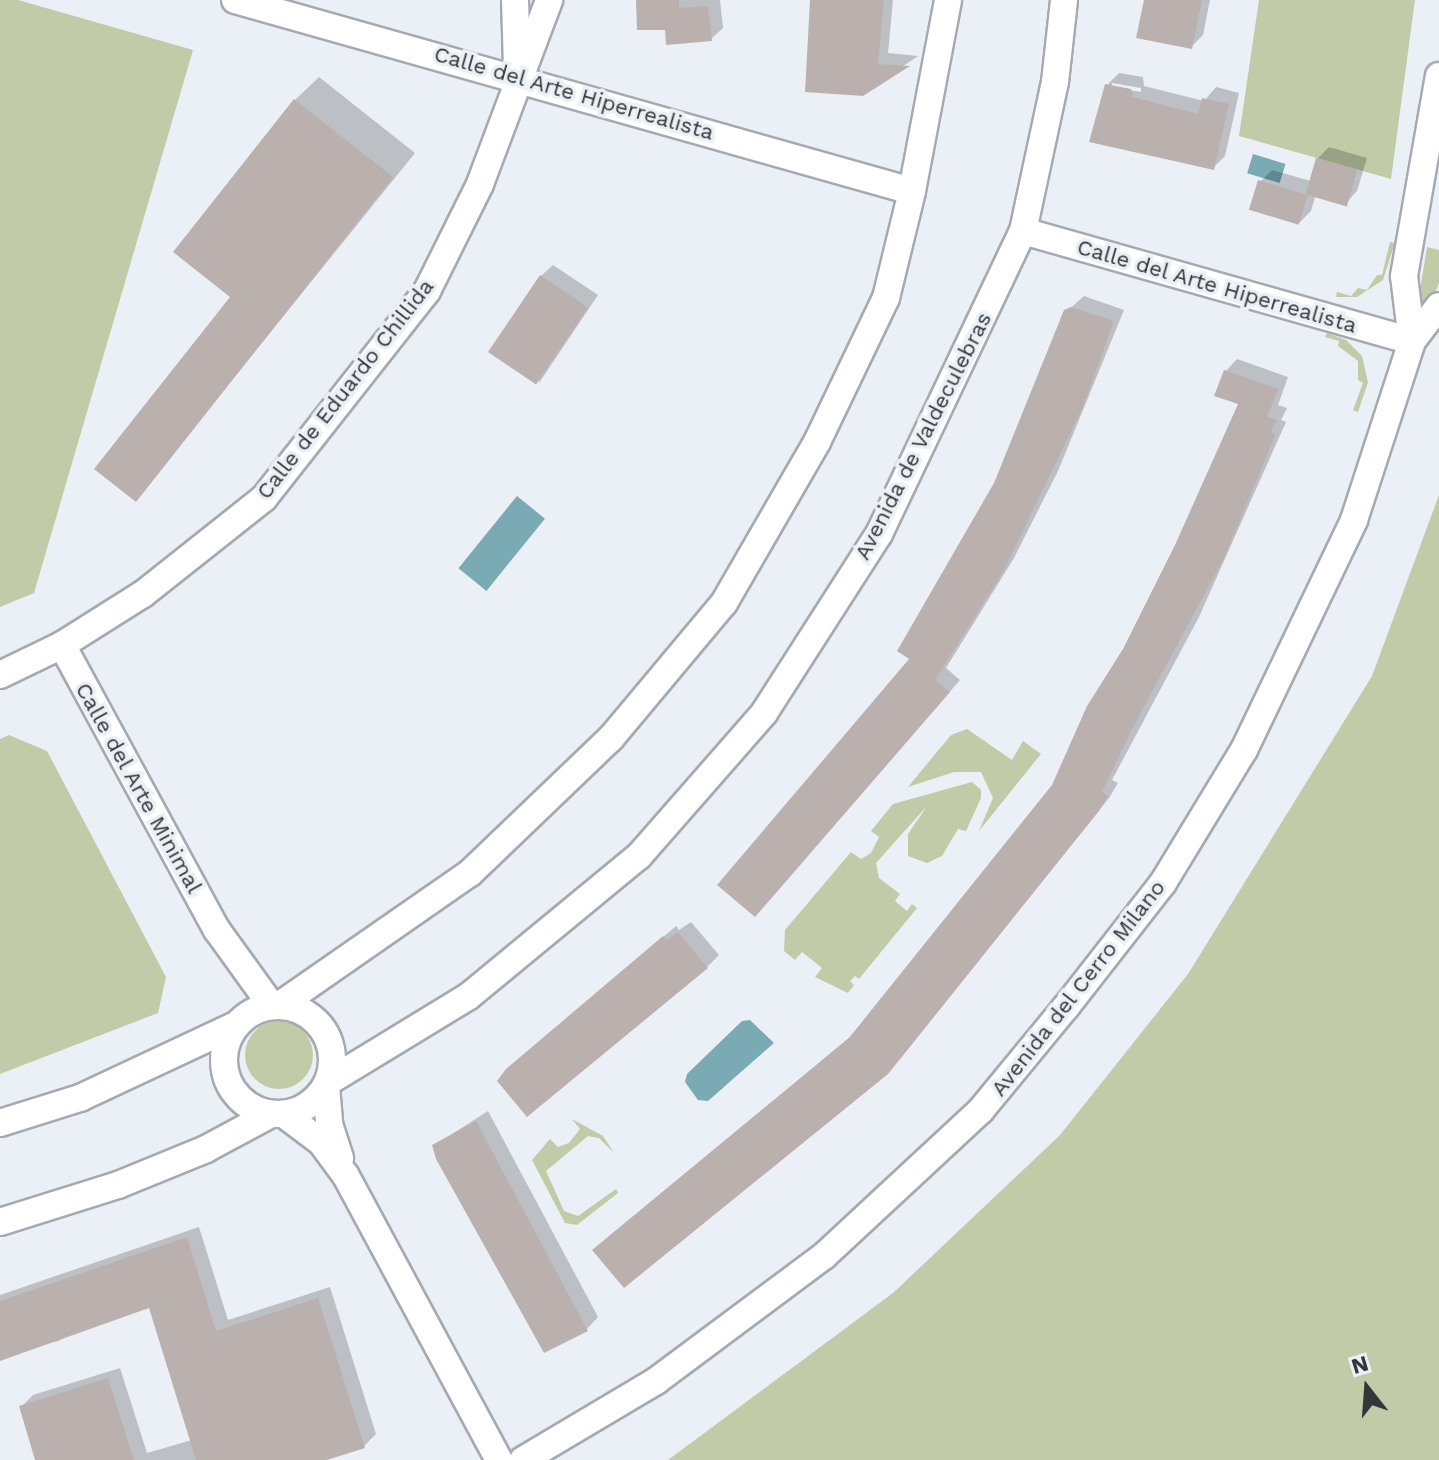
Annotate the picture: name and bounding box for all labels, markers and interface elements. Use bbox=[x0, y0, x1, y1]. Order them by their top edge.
street label: Calle del Arte Hiperrealista bbox=[430, 40, 718, 146]
street label: Calle del Arte Hiperrealista bbox=[1073, 233, 1361, 339]
street label: Calle de Eduardo Chillida bbox=[251, 274, 439, 504]
street label: Avenida de Valdeculebras bbox=[849, 307, 997, 565]
street label: Calle del Arte Minimal bbox=[70, 677, 208, 899]
street label: Avenida del Cerro Milano bbox=[985, 874, 1171, 1102]
north arrow bbox=[1327, 1348, 1407, 1428]
text: N bbox=[1348, 1350, 1371, 1379]

